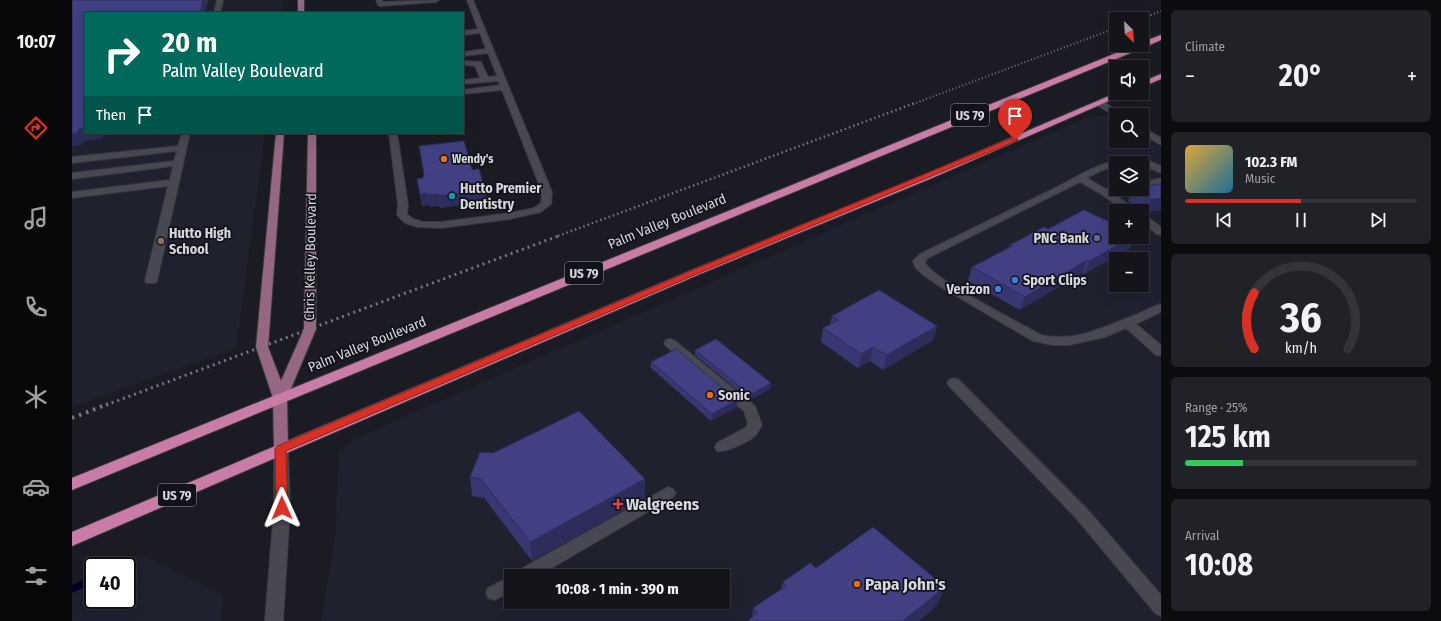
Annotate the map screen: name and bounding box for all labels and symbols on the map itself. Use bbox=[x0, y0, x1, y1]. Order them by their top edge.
north arrow bbox=[1109, 12, 1149, 52]
pin bbox=[998, 99, 1032, 140]
road number: US 79 bbox=[951, 104, 989, 126]
place label: Wendy's bbox=[452, 152, 494, 166]
marker: Wendy's bbox=[439, 154, 449, 164]
place label: Hutto Premier Dentistry bbox=[460, 180, 542, 213]
street label: Palm Valley Boulevard bbox=[606, 190, 729, 253]
marker: Hutto Premier Dentistry bbox=[447, 191, 457, 201]
street label: Chris Kelley Boulevard bbox=[301, 193, 320, 321]
place label: Hutto High School bbox=[169, 225, 231, 258]
place label: PNC Bank bbox=[1034, 230, 1090, 247]
marker: PNC Bank bbox=[1092, 233, 1102, 243]
marker: Hutto High School bbox=[156, 236, 166, 246]
road number: US 79 bbox=[565, 262, 603, 284]
place label: Sport Clips bbox=[1023, 272, 1087, 289]
marker: Sport Clips bbox=[1010, 275, 1020, 285]
place label: Verizon bbox=[946, 281, 990, 298]
marker: Verizon bbox=[993, 284, 1003, 294]
street label: Palm Valley Boulevard bbox=[306, 313, 429, 376]
place label: Sonic bbox=[718, 387, 751, 404]
marker: Sonic bbox=[705, 390, 715, 400]
road number: US 79 bbox=[158, 484, 196, 506]
position arrow bbox=[261, 487, 303, 529]
place label: Walgreens bbox=[626, 494, 700, 515]
marker: Walgreens bbox=[613, 499, 623, 509]
speed limit sign: 40 bbox=[84, 557, 136, 609]
place label: Papa John's bbox=[865, 574, 946, 595]
marker: Papa John's bbox=[852, 579, 862, 589]

